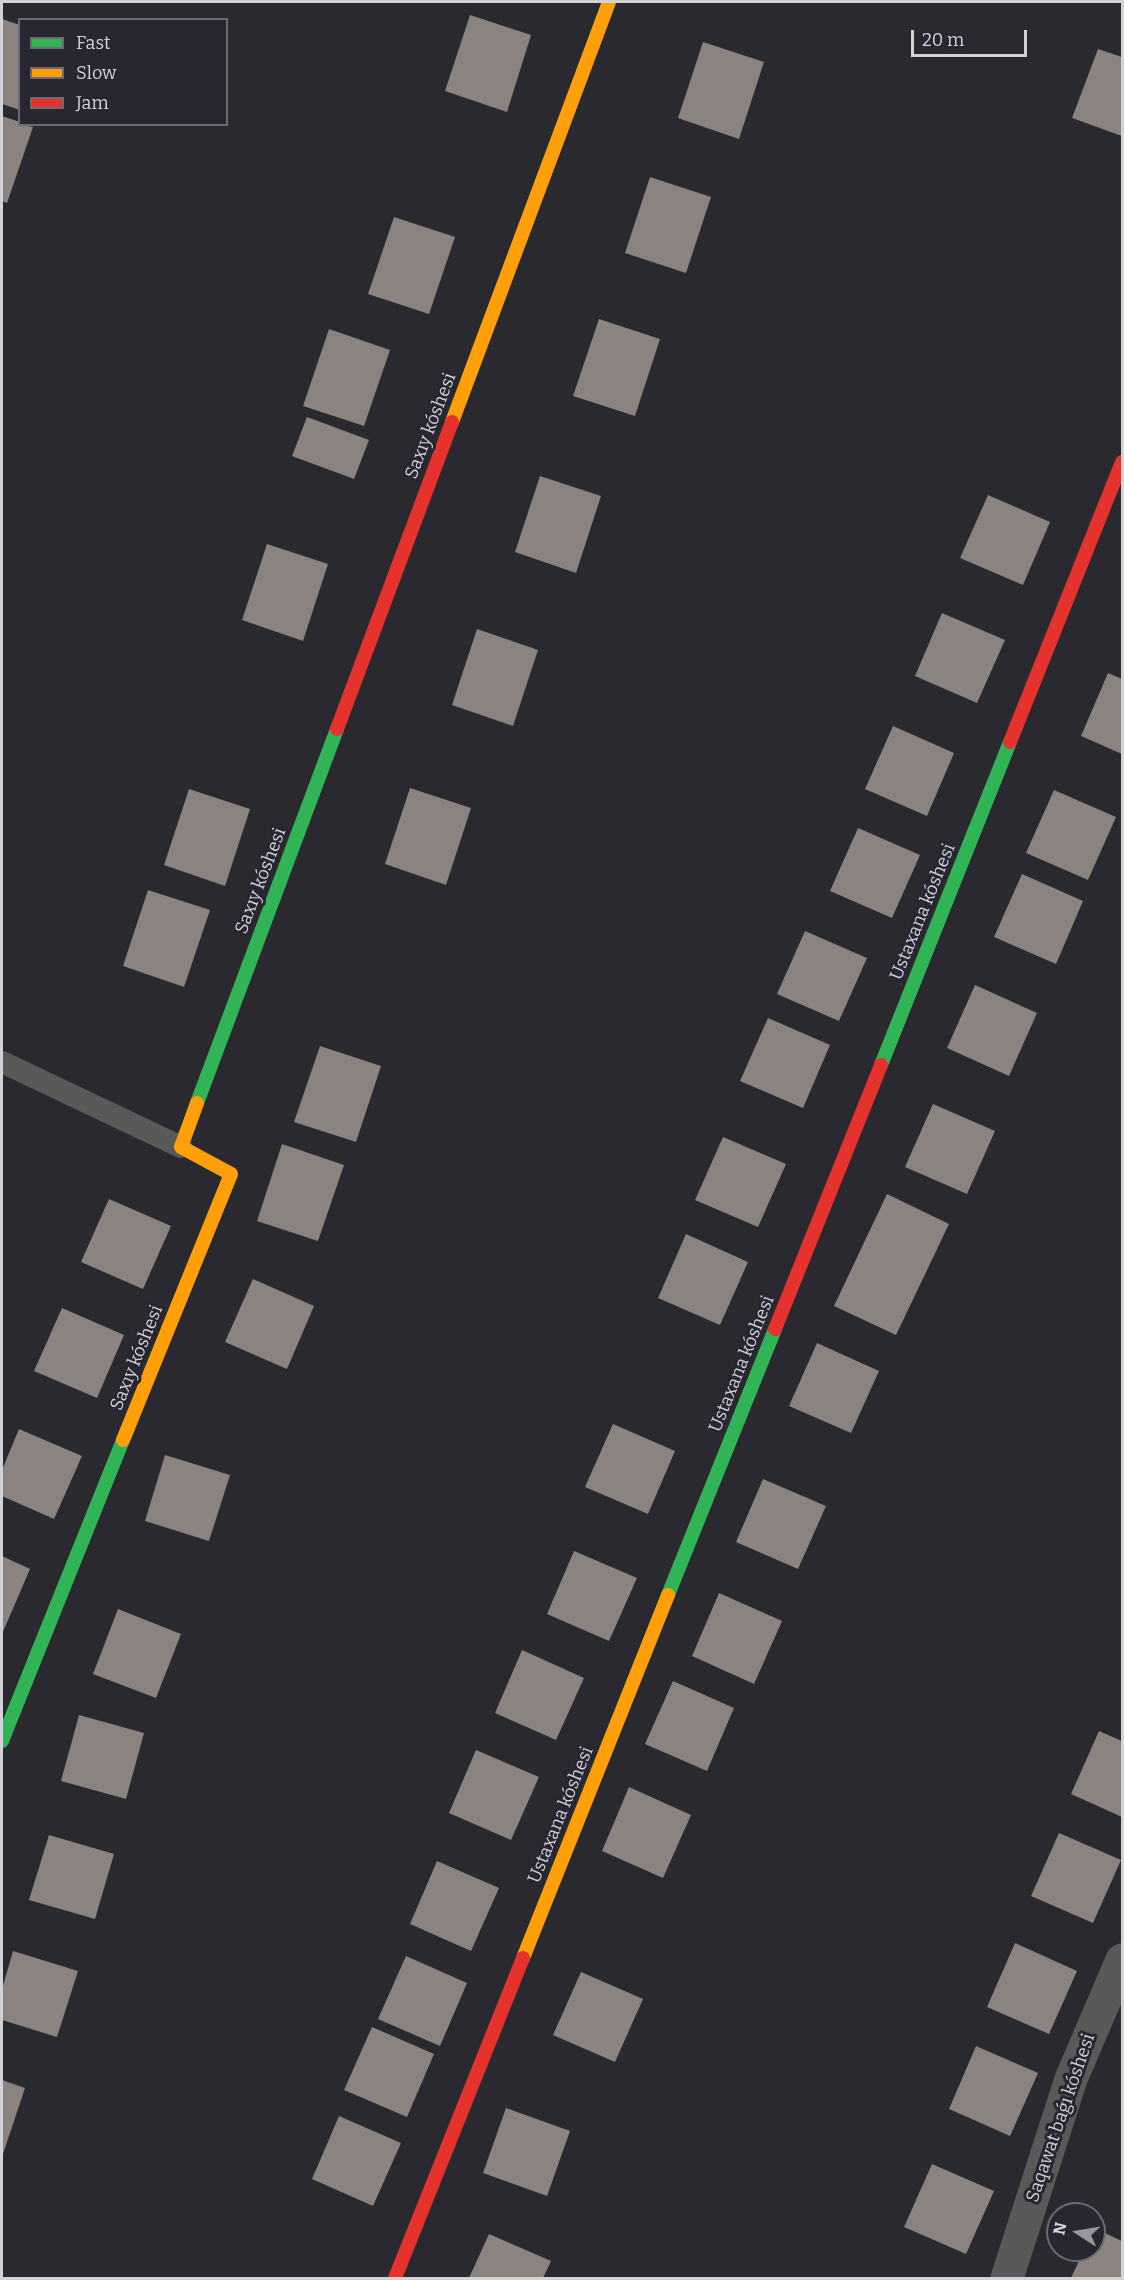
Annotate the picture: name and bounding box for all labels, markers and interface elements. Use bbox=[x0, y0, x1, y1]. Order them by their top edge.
legend bbox=[18, 18, 228, 126]
scale bar bbox=[914, 18, 1030, 56]
text: 20 m bbox=[922, 29, 964, 51]
text: Fast bbox=[76, 32, 111, 54]
text: Slow bbox=[76, 62, 116, 84]
text: Jam bbox=[76, 92, 109, 114]
street label: Saxıy kóshesi bbox=[401, 370, 461, 482]
street label: Saxıy kóshesi bbox=[231, 825, 291, 937]
street label: Ustaxana kóshesi bbox=[886, 840, 960, 984]
street label: Ustaxana kóshesi bbox=[705, 1292, 779, 1436]
street label: Saxıy kóshesi bbox=[106, 1302, 168, 1414]
street label: Ustaxana kóshesi bbox=[524, 1743, 598, 1887]
street label: Saqawat baǵı kóshesi bbox=[1022, 2031, 1100, 2205]
north arrow bbox=[1046, 2202, 1106, 2262]
text: N bbox=[1049, 2221, 1070, 2237]

